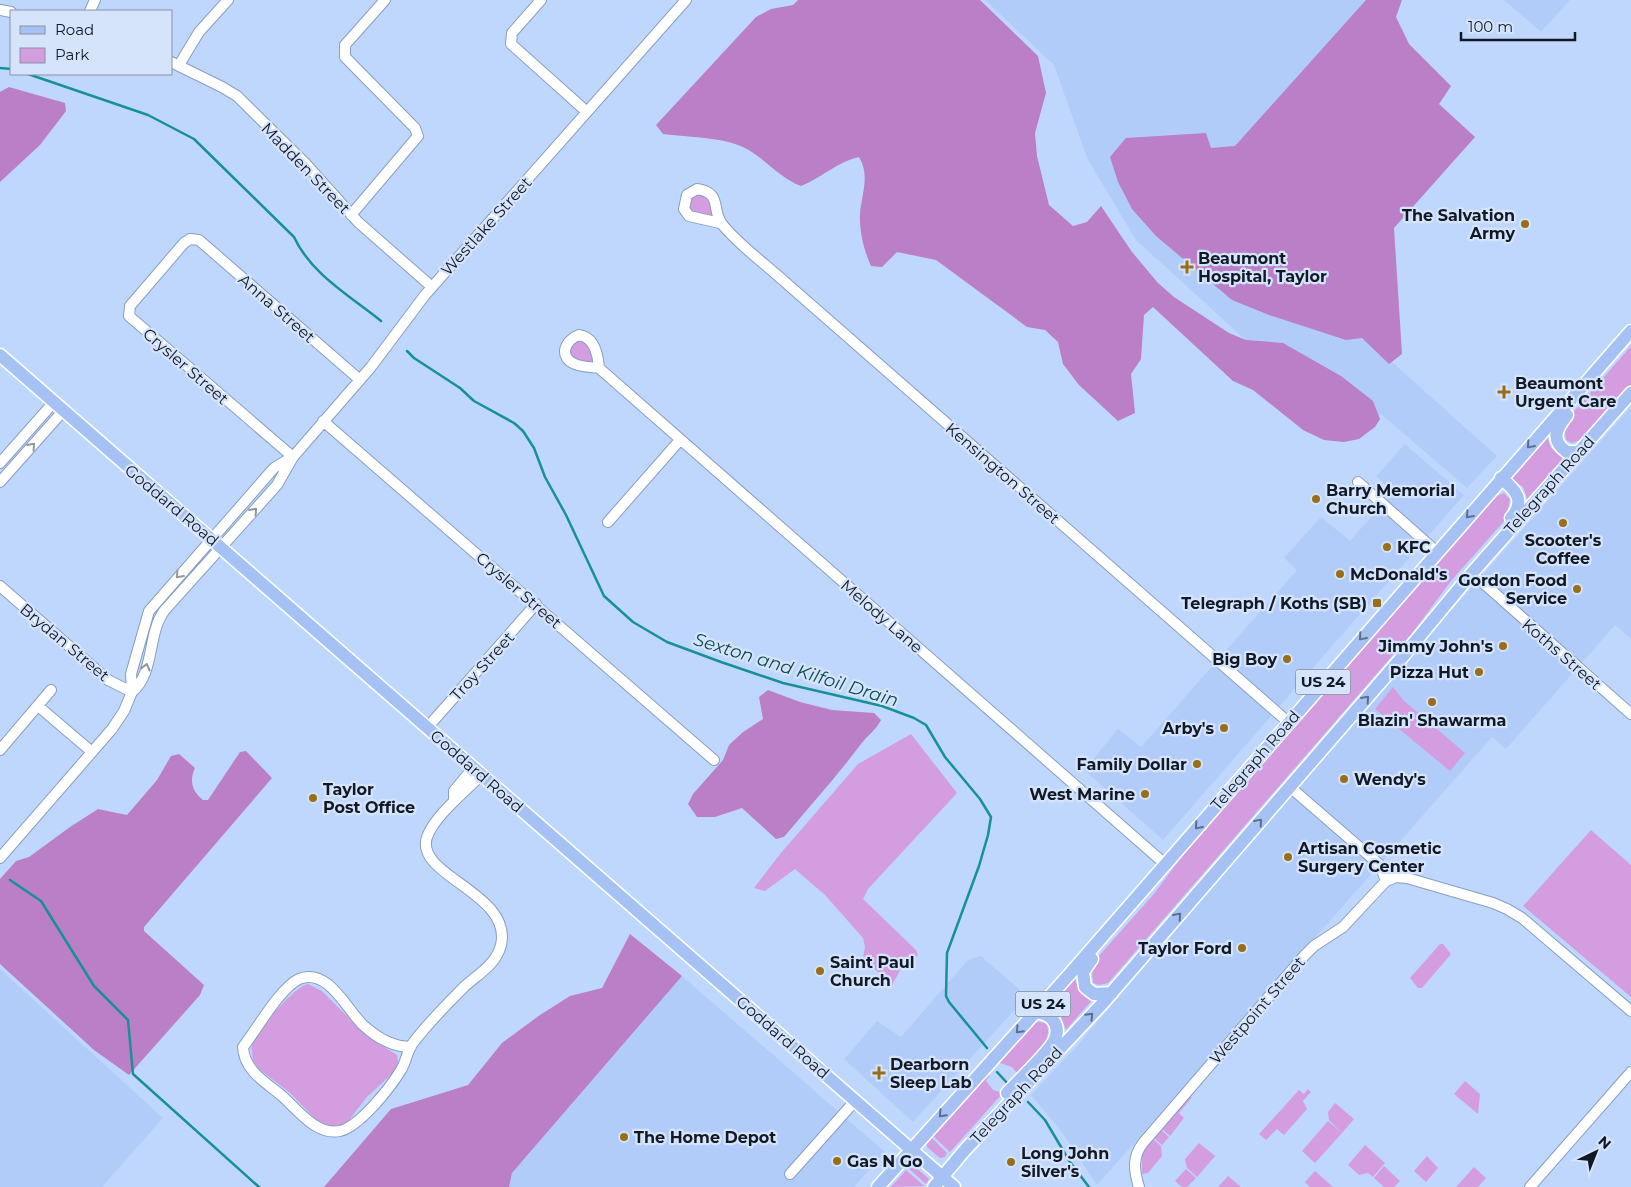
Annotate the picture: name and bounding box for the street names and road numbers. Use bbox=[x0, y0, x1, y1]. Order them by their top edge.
street label: Madden Street bbox=[257, 119, 354, 218]
street label: Westlake Street bbox=[437, 173, 536, 280]
street label: Anna Street bbox=[235, 270, 319, 347]
street label: Crysler Street bbox=[139, 324, 233, 409]
street label: Kensington Street bbox=[942, 419, 1064, 528]
street label: Telegraph Road bbox=[1500, 432, 1599, 538]
street label: Goddard Road bbox=[121, 461, 222, 550]
street label: Crysler Street bbox=[472, 548, 566, 633]
street label: Melody Lane bbox=[837, 576, 927, 657]
street label: Brydan Street bbox=[16, 600, 113, 685]
street label: Koths Street bbox=[1518, 615, 1606, 694]
street label: Troy Street bbox=[446, 628, 519, 705]
road number: US 24 bbox=[1296, 670, 1350, 694]
street label: Telegraph Road bbox=[1207, 707, 1304, 814]
street label: Goddard Road bbox=[426, 726, 527, 817]
street label: Westpoint Street bbox=[1206, 952, 1309, 1068]
street label: Goddard Road bbox=[732, 992, 833, 1083]
road number: US 24 bbox=[1016, 992, 1070, 1016]
street label: Telegraph Road bbox=[967, 1043, 1066, 1148]

